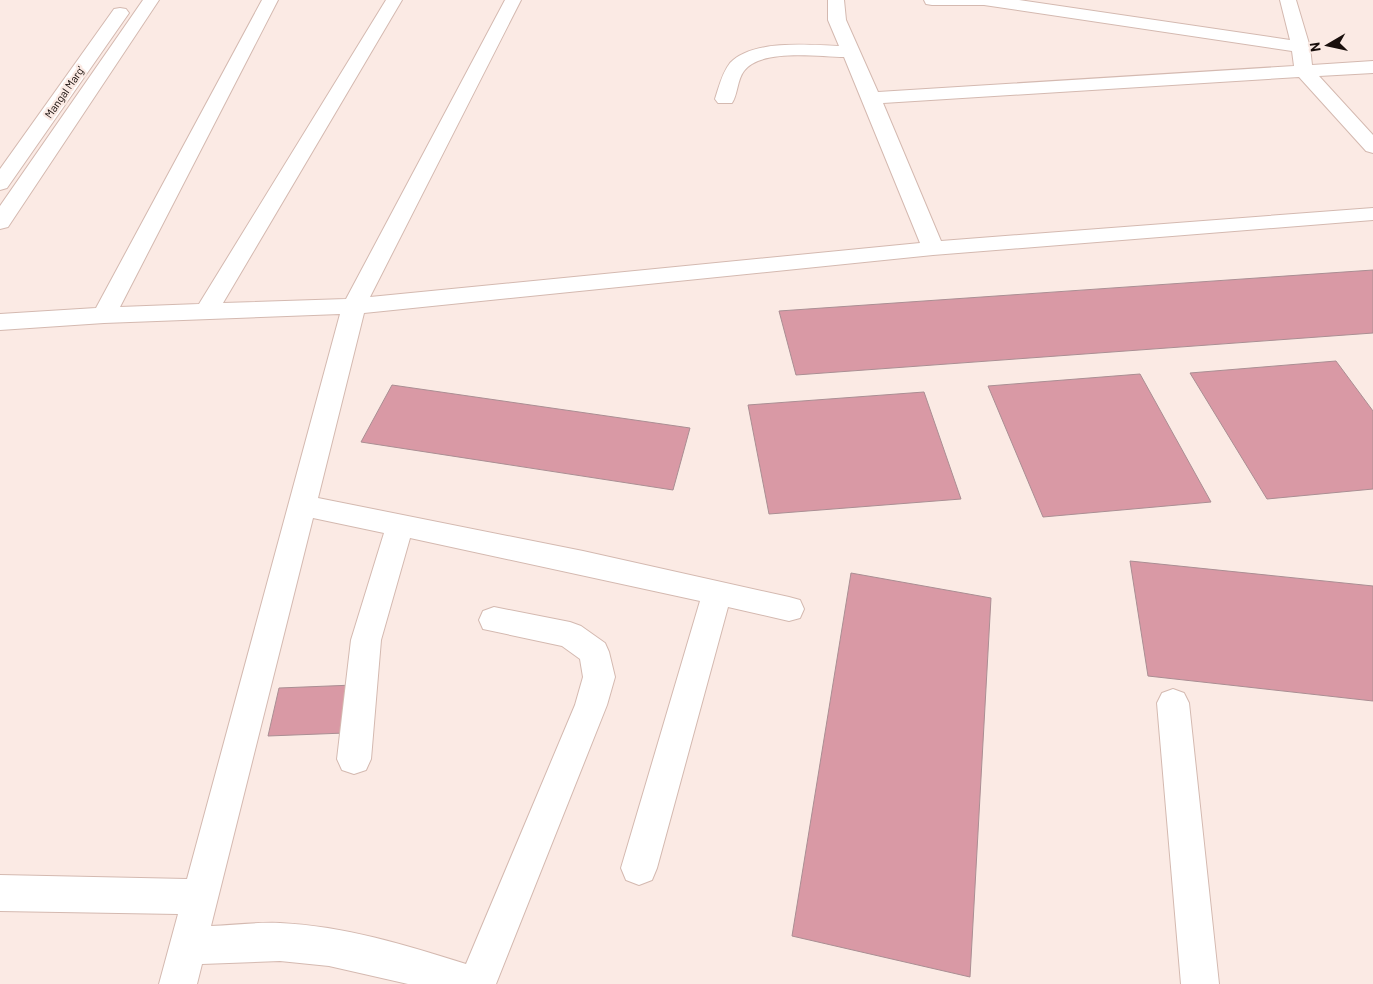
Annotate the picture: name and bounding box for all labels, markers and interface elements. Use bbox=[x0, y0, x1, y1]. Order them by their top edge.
north arrow bbox=[1303, 20, 1353, 70]
text: N bbox=[1306, 41, 1324, 53]
street label: Mangal Marg' bbox=[41, 63, 87, 120]

